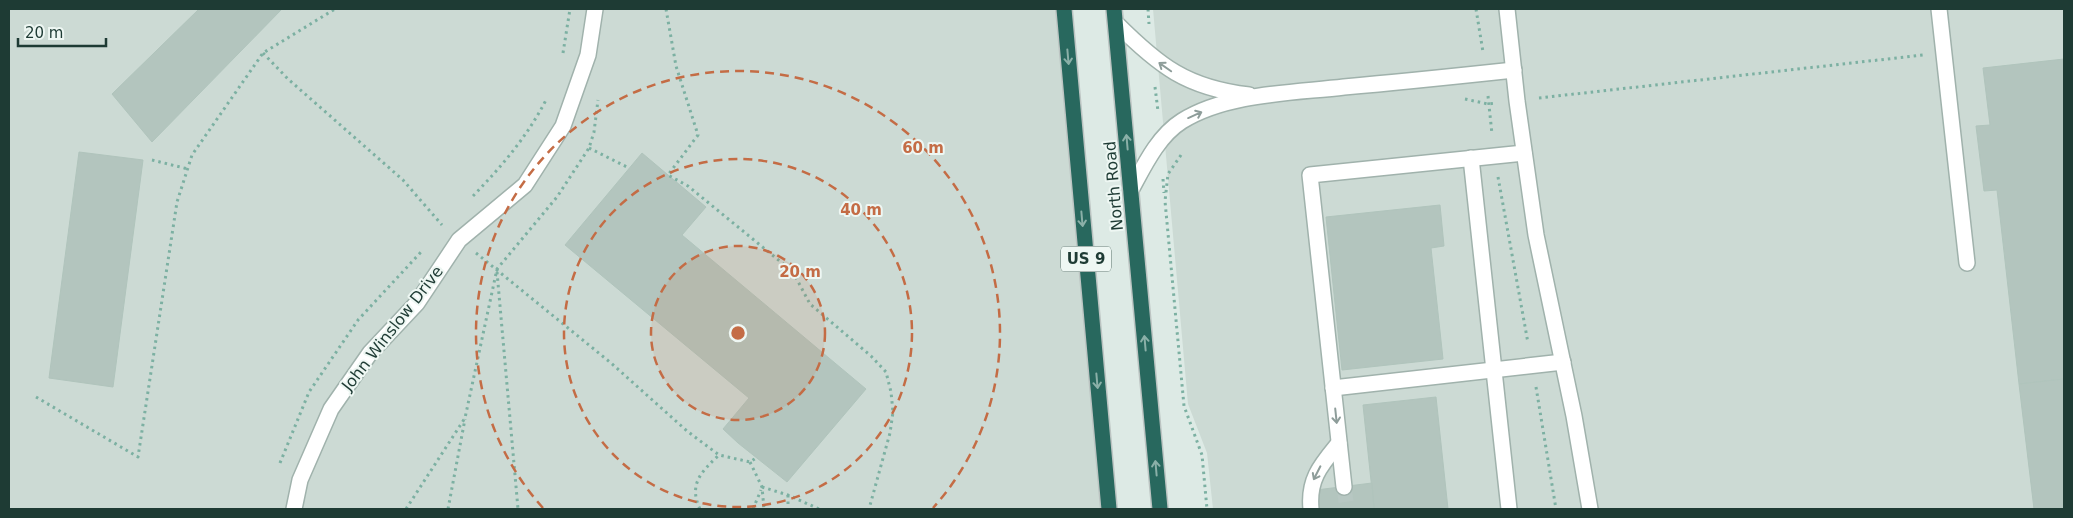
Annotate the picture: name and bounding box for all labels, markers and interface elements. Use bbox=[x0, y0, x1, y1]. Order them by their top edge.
scale bar bbox=[18, 15, 105, 47]
text: 20 m bbox=[25, 24, 63, 42]
one-way arrow bbox=[1063, 49, 1072, 65]
one-way arrow bbox=[1158, 62, 1172, 72]
one-way arrow bbox=[1187, 109, 1202, 119]
one-way arrow bbox=[1122, 134, 1132, 150]
text: 60 m bbox=[902, 139, 944, 157]
street label: North Road bbox=[1100, 140, 1127, 232]
text: 40 m bbox=[840, 201, 882, 219]
one-way arrow bbox=[1078, 211, 1087, 227]
road number: US 9 bbox=[1061, 246, 1111, 272]
street label: John Winslow Drive bbox=[337, 262, 447, 395]
text: 20 m bbox=[779, 263, 821, 281]
centre of rings bbox=[729, 324, 747, 342]
one-way arrow bbox=[1140, 336, 1150, 352]
one-way arrow bbox=[1092, 373, 1102, 389]
one-way arrow bbox=[1331, 408, 1341, 424]
one-way arrow bbox=[1151, 460, 1161, 476]
one-way arrow bbox=[1312, 465, 1321, 480]

